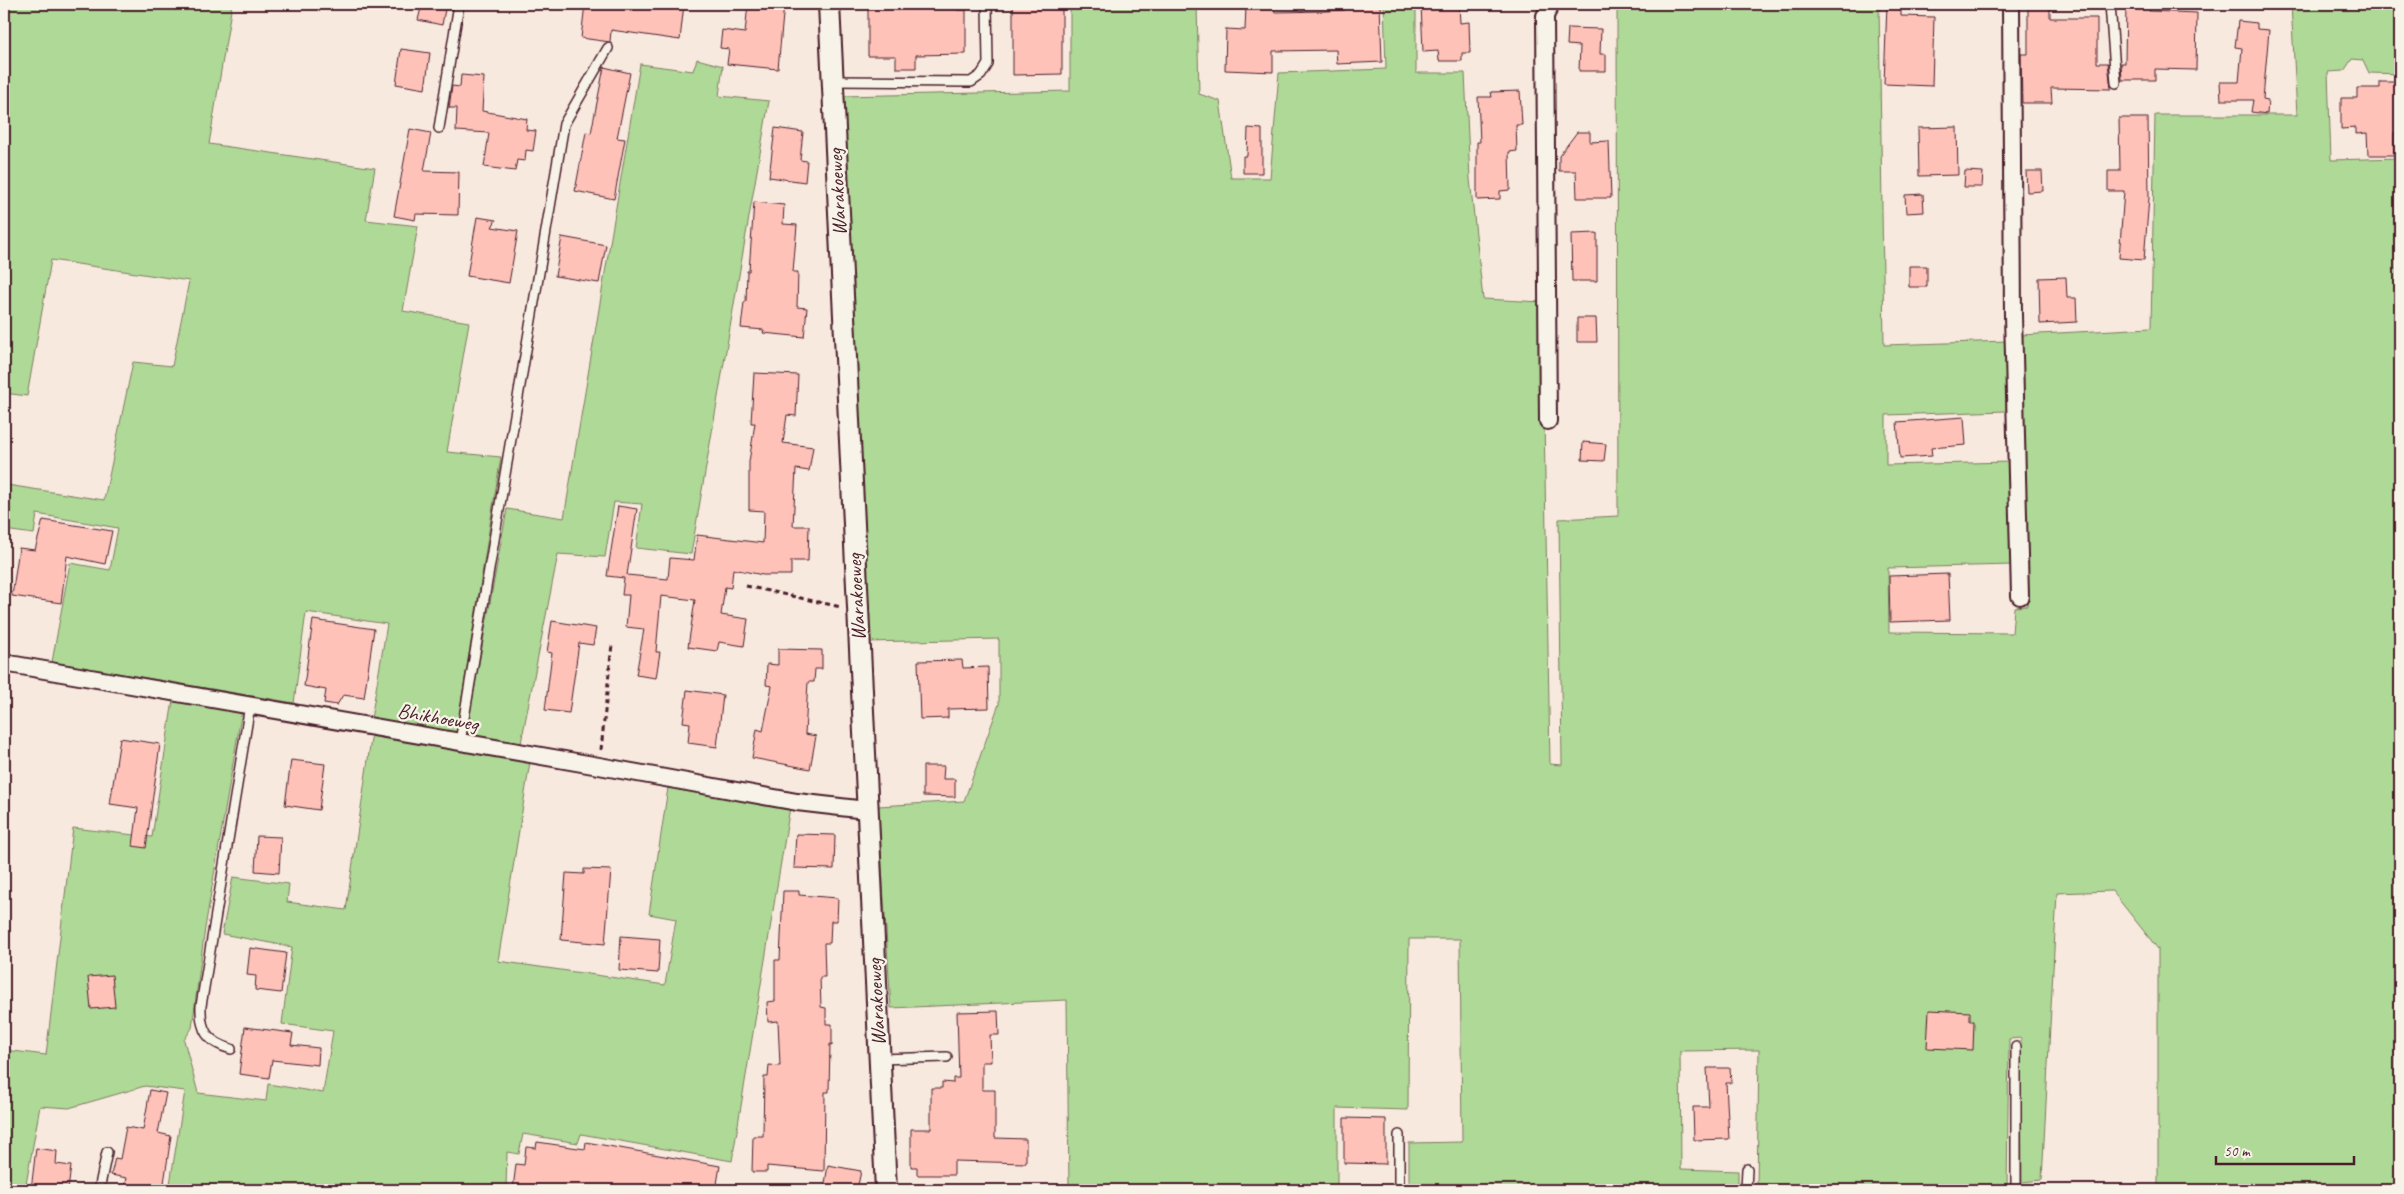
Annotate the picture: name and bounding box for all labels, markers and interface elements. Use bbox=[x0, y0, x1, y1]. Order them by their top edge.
street label: Warakoeweg bbox=[822, 146, 852, 236]
street label: Warakoeweg bbox=[841, 551, 871, 641]
street label: Bhikhoeweg bbox=[396, 697, 482, 737]
street label: Warakoeweg bbox=[861, 956, 891, 1046]
scale bar bbox=[2216, 1134, 2354, 1166]
text: 50 m bbox=[2224, 1142, 2251, 1161]

